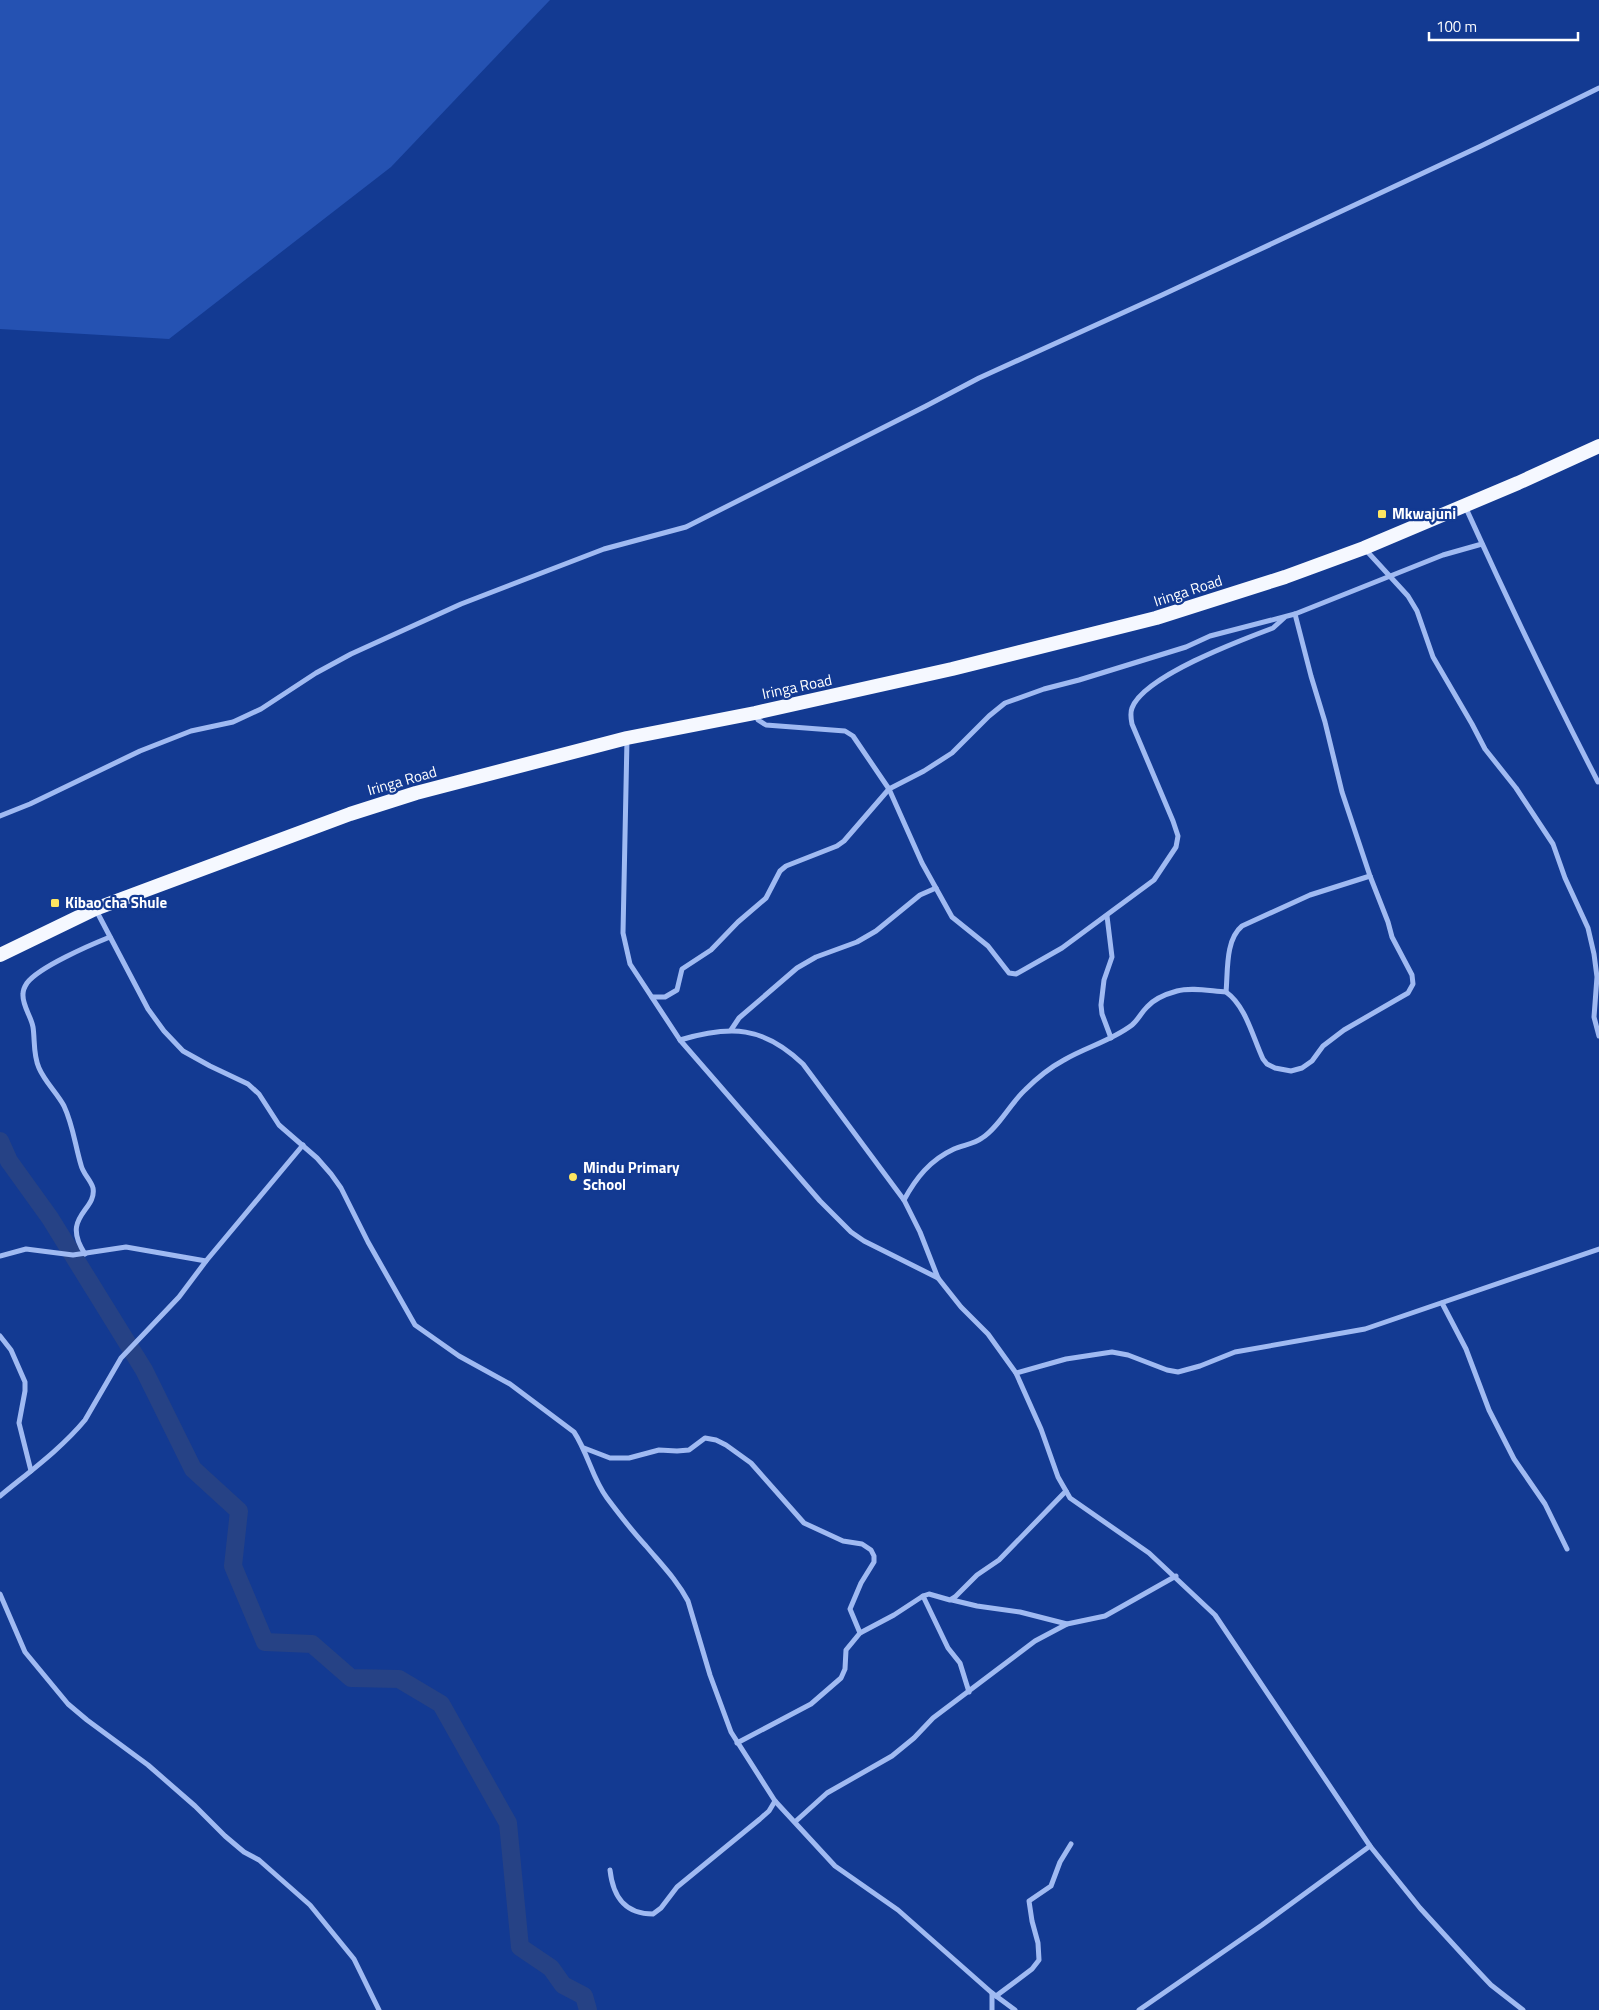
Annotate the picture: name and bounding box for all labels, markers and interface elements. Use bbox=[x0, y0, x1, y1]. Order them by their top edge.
scale bar bbox=[1429, 10, 1578, 42]
text: 100 m bbox=[1436, 15, 1477, 38]
place label: Mkwajuni bbox=[1392, 502, 1456, 525]
marker: Mkwajuni bbox=[1376, 508, 1388, 520]
street label: Iringa Road bbox=[1150, 569, 1225, 612]
street label: Iringa Road bbox=[760, 668, 834, 705]
street label: Iringa Road bbox=[364, 760, 439, 801]
place label: Kibao cha Shule bbox=[65, 891, 168, 914]
marker: Kibao cha Shule bbox=[49, 897, 61, 909]
place label: Mindu Primary School bbox=[583, 1156, 680, 1196]
marker: Mindu Primary School bbox=[567, 1171, 579, 1183]

